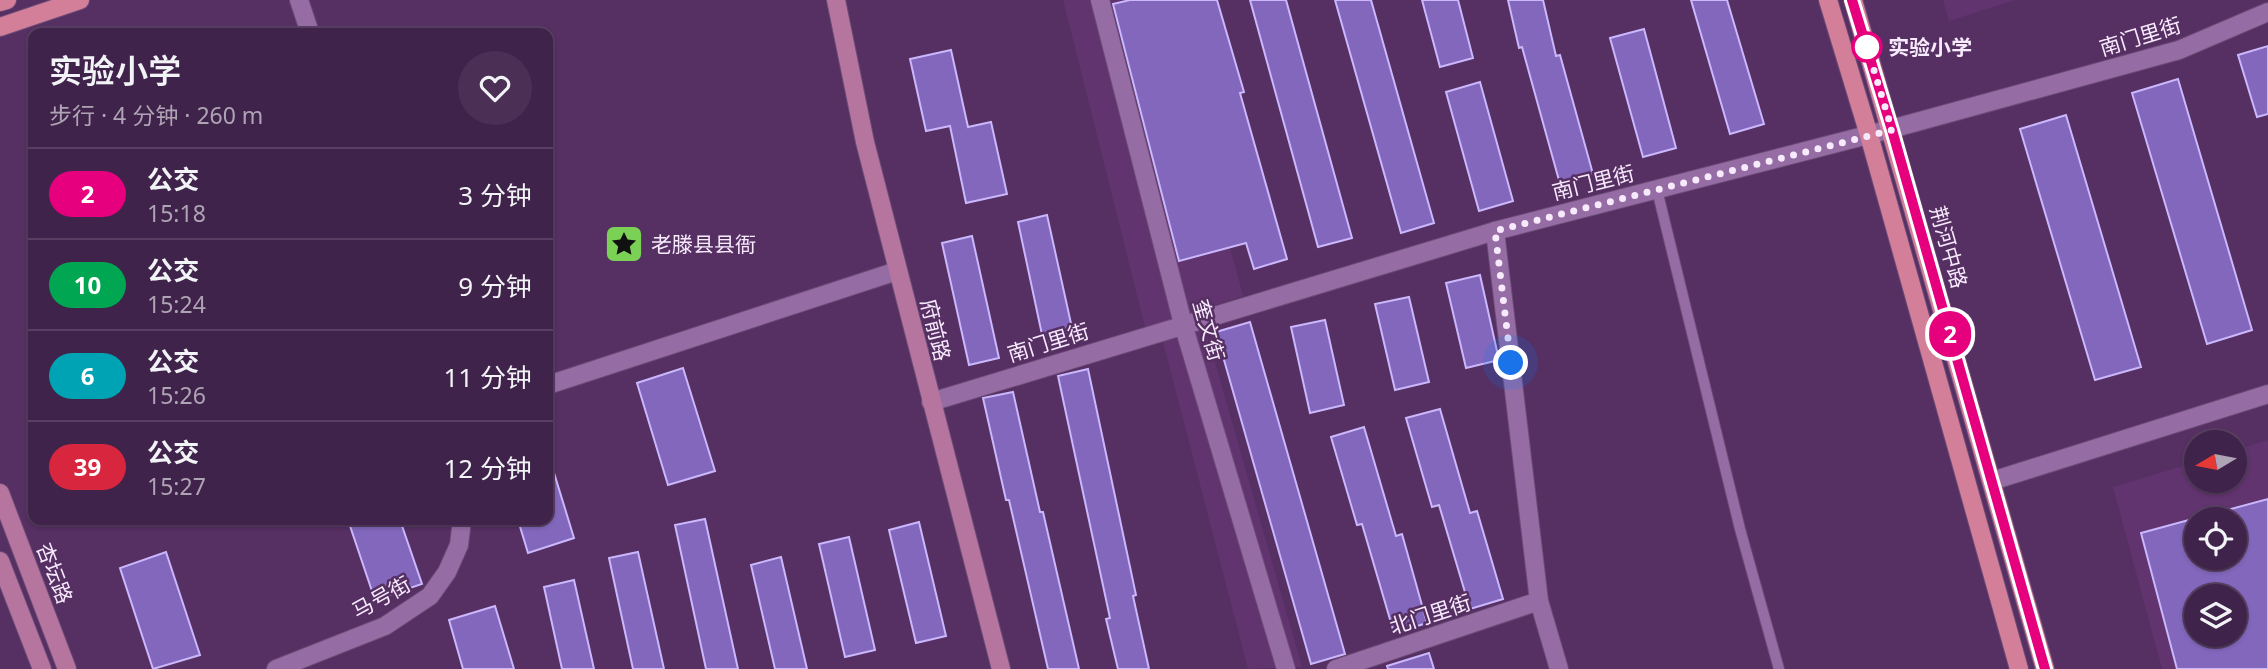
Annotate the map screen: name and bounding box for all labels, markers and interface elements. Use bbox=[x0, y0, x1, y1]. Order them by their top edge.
street label: 南门里街 bbox=[2096, 10, 2184, 62]
marker: 实验小学 bbox=[1852, 32, 1882, 62]
place label: 实验小学 bbox=[1888, 33, 1972, 61]
text: 实验小学 bbox=[49, 48, 181, 93]
button: heart bbox=[458, 51, 532, 125]
text: 步行 · 4 分钟 · 260 m bbox=[49, 99, 263, 131]
street label: 南门里街 bbox=[1549, 158, 1637, 206]
text: 公交 bbox=[147, 161, 199, 197]
text: 2 bbox=[81, 177, 94, 210]
text: 3 分钟 bbox=[458, 177, 532, 213]
text: 15:18 bbox=[147, 197, 206, 229]
street label: 荆河中路 bbox=[1924, 203, 1974, 291]
place icon: 老滕县县衙 bbox=[603, 223, 645, 265]
place label: 老滕县县衙 bbox=[651, 230, 756, 258]
text: 公交 bbox=[147, 252, 199, 288]
text: 10 bbox=[74, 268, 101, 301]
text: 9 分钟 bbox=[458, 268, 532, 304]
text: 15:24 bbox=[147, 288, 206, 320]
street label: 府前路 bbox=[915, 296, 957, 364]
street label: 奎文街 bbox=[1187, 296, 1231, 364]
line badge: 2 bbox=[1927, 311, 1973, 357]
street label: 南门里街 bbox=[1004, 316, 1092, 368]
text: 2 bbox=[1943, 317, 1957, 350]
text: 公交 bbox=[147, 343, 199, 379]
your location bbox=[1493, 345, 1528, 380]
text: 6 bbox=[81, 359, 94, 392]
text: 11 分钟 bbox=[443, 359, 532, 395]
text: 15:26 bbox=[147, 379, 206, 411]
north arrow bbox=[2184, 430, 2247, 494]
map controls bbox=[2184, 430, 2247, 647]
text: 公交 bbox=[147, 434, 199, 470]
text: 39 bbox=[74, 450, 101, 483]
text: 12 分钟 bbox=[443, 450, 532, 486]
text: 15:27 bbox=[147, 470, 206, 502]
button: locate bbox=[2184, 507, 2247, 570]
street label: 杏坛路 bbox=[31, 539, 79, 607]
street label: 马号街 bbox=[347, 569, 415, 625]
button: layers bbox=[2184, 584, 2247, 647]
street label: 北门里街 bbox=[1386, 588, 1474, 640]

